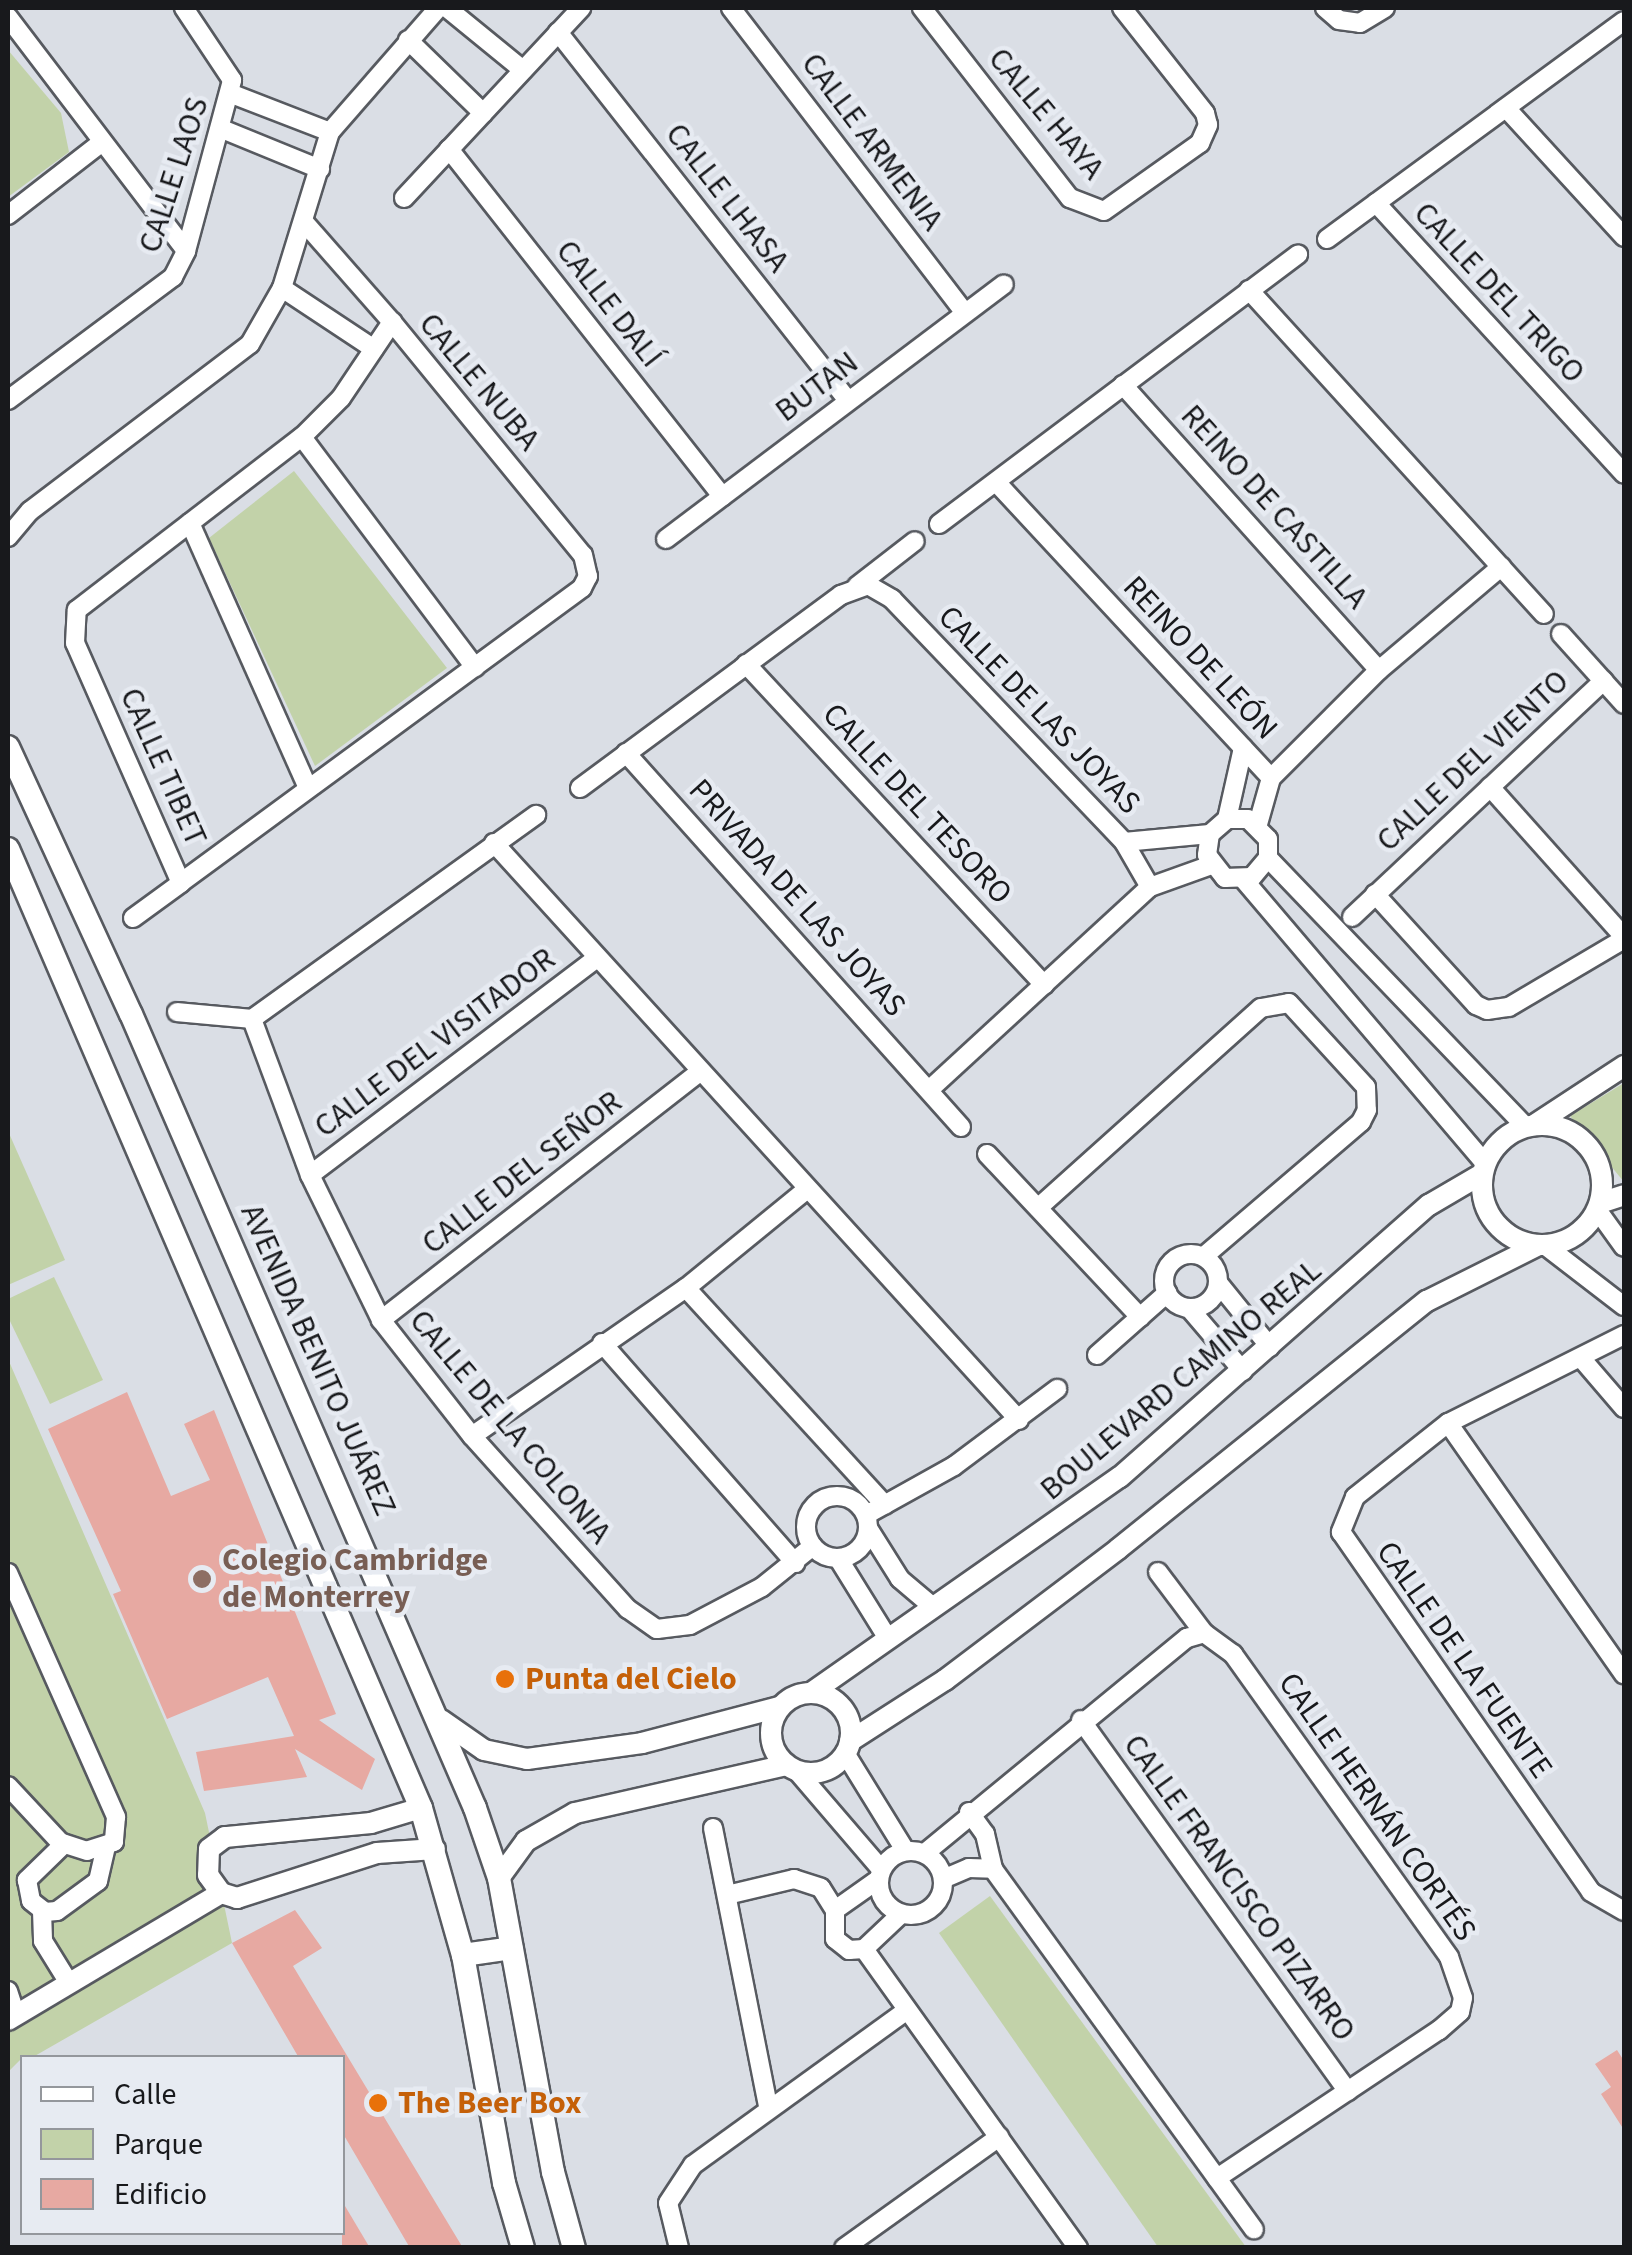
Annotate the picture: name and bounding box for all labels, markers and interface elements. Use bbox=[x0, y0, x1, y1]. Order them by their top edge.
street label: CALLE HAYA bbox=[980, 40, 1112, 188]
street label: CALLE ARMENIA bbox=[793, 46, 951, 238]
street label: CALLE LAOS bbox=[131, 92, 217, 258]
street label: CALLE LHASA bbox=[657, 116, 797, 280]
street label: CALLE DEL TRIGO bbox=[1405, 195, 1593, 391]
street label: CALLE DALÍ bbox=[547, 233, 671, 375]
street label: CALLE NUBA bbox=[410, 305, 548, 459]
street label: BUTAN bbox=[768, 344, 866, 430]
street label: REINO DE CASTILLA bbox=[1172, 397, 1376, 617]
street label: REINO DE LEÓN bbox=[1115, 568, 1285, 748]
street label: CALLE DE LAS JOYAS bbox=[930, 598, 1148, 822]
street label: CALLE DEL VIENTO bbox=[1369, 662, 1577, 860]
street label: CALLE TIBET bbox=[111, 682, 215, 852]
street label: CALLE DEL TESORO bbox=[814, 696, 1020, 912]
street label: PRIVADA DE LAS JOYAS bbox=[680, 771, 914, 1025]
street label: CALLE DEL VISITADOR bbox=[307, 940, 563, 1146]
street label: CALLE DEL SEÑOR bbox=[415, 1083, 629, 1263]
street label: AVENIDA BENITO JUÁREZ bbox=[232, 1198, 404, 1522]
street label: BOULEVARD CAMINO REAL bbox=[1033, 1251, 1329, 1509]
street label: CALLE DE LA COLONIA bbox=[401, 1302, 619, 1552]
street label: CALLE DE LA FUENTE bbox=[1368, 1534, 1560, 1786]
place label: Colegio Cambridge de Monterrey bbox=[222, 1542, 488, 1617]
marker: Colegio Cambridge de Monterrey bbox=[191, 1568, 213, 1590]
place label: Punta del Cielo bbox=[525, 1660, 737, 1698]
street label: CALLE HERNÁN CORTÉS bbox=[1270, 1665, 1484, 1949]
marker: Punta del Cielo bbox=[494, 1668, 516, 1690]
street label: CALLE FRANCISCO PIZARRO bbox=[1115, 1727, 1363, 2049]
legend bbox=[20, 2055, 345, 2235]
text: Calle bbox=[114, 2073, 176, 2116]
place label: The Beer Box bbox=[398, 2084, 581, 2122]
marker: The Beer Box bbox=[367, 2092, 389, 2114]
text: Parque bbox=[114, 2123, 203, 2166]
text: Edificio bbox=[114, 2173, 207, 2216]

